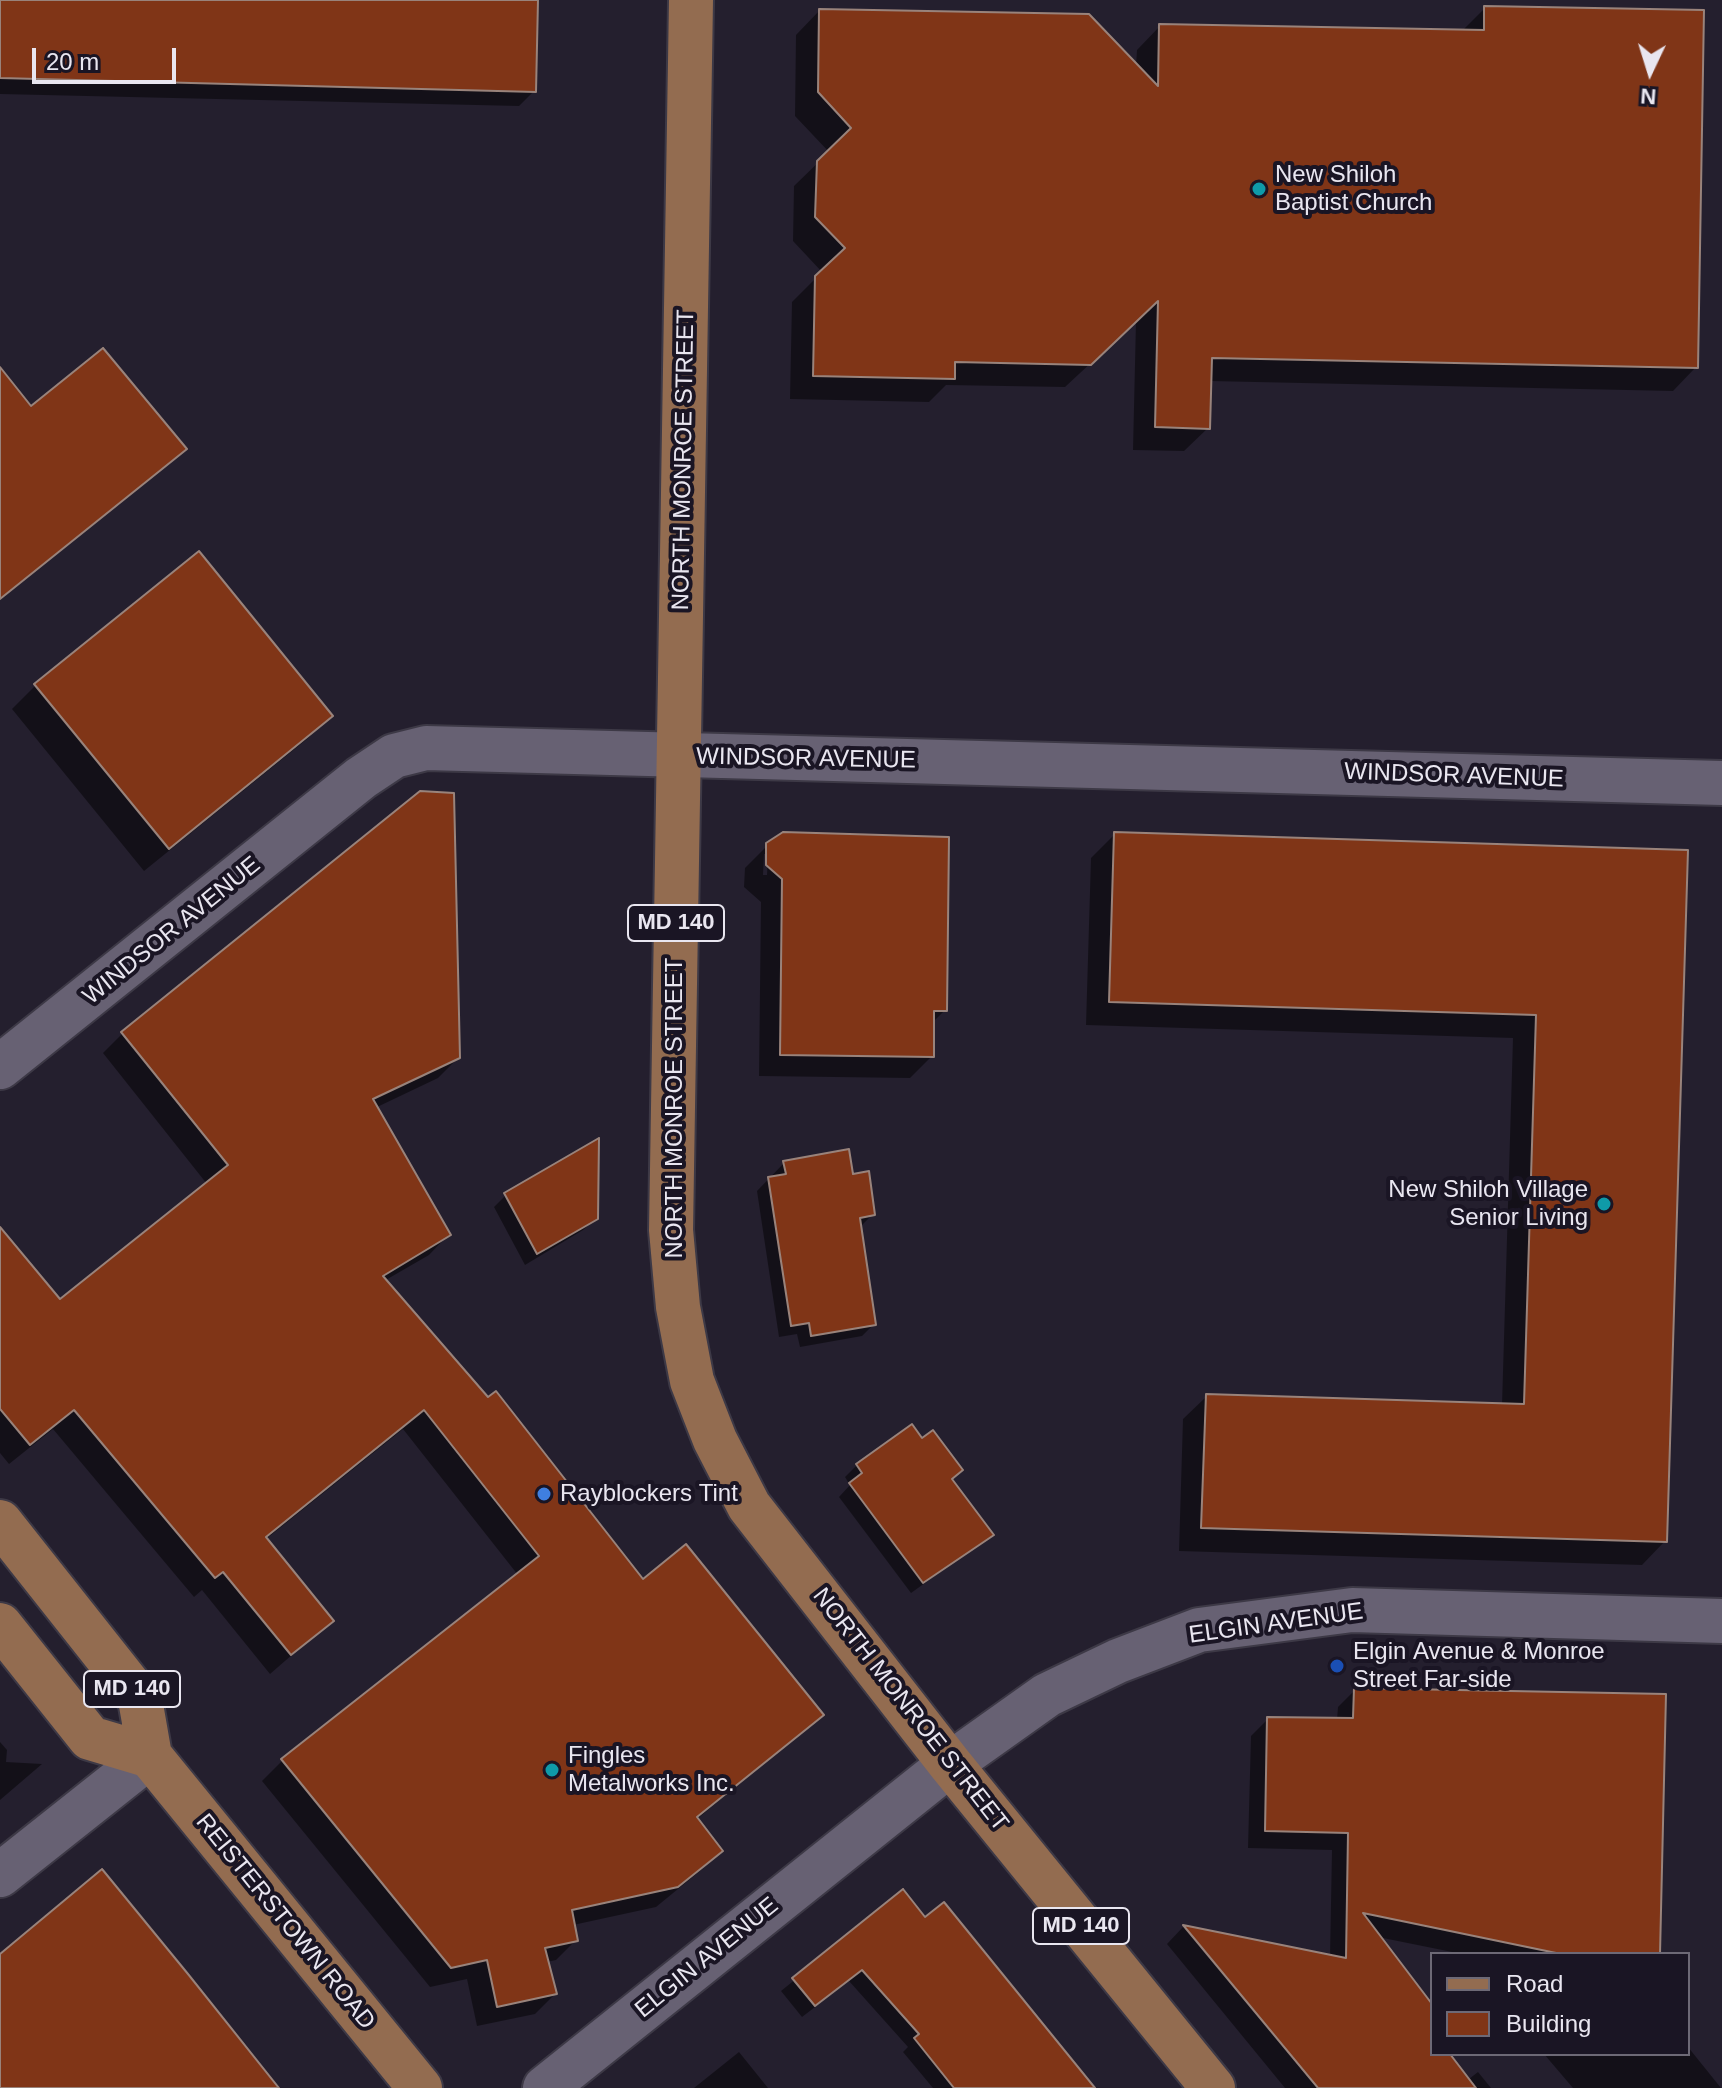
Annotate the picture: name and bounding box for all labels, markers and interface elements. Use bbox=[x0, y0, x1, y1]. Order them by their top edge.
scale bar bbox=[36, 32, 180, 82]
north arrow bbox=[1610, 32, 1690, 112]
text: 20 m bbox=[46, 48, 99, 75]
text: N bbox=[1640, 83, 1657, 109]
place label: New Shiloh Baptist Church bbox=[1275, 161, 1432, 217]
marker: New Shiloh Baptist Church bbox=[1250, 180, 1268, 198]
street label: NORTH MONROE STREET bbox=[667, 309, 701, 611]
street label: WINDSOR AVENUE bbox=[696, 743, 916, 775]
street label: WINDSOR AVENUE bbox=[1344, 758, 1564, 794]
street label: WINDSOR AVENUE bbox=[78, 851, 266, 1011]
road number: MD 140 bbox=[628, 905, 724, 941]
street label: NORTH MONROE STREET bbox=[661, 958, 689, 1258]
place label: New Shiloh Village Senior Living bbox=[1388, 1176, 1588, 1232]
marker: New Shiloh Village Senior Living bbox=[1595, 1195, 1613, 1213]
place label: Rayblockers Tint bbox=[560, 1480, 738, 1508]
marker: Rayblockers Tint bbox=[535, 1485, 553, 1503]
street label: NORTH MONROE STREET bbox=[806, 1583, 1014, 1837]
street label: ELGIN AVENUE bbox=[1187, 1598, 1365, 1650]
place label: Elgin Avenue & Monroe Street Far-side bbox=[1353, 1638, 1605, 1694]
marker: Elgin Avenue & Monroe Street Far-side bbox=[1328, 1657, 1346, 1675]
road number: MD 140 bbox=[84, 1671, 180, 1707]
place label: Fingles Metalworks Inc. bbox=[568, 1742, 735, 1798]
marker: Fingles Metalworks Inc. bbox=[543, 1761, 561, 1779]
street label: REISTERSTOWN ROAD bbox=[189, 1808, 381, 2036]
street label: ELGIN AVENUE bbox=[630, 1892, 784, 2024]
road number: MD 140 bbox=[1033, 1908, 1129, 1944]
legend bbox=[1430, 1952, 1690, 2056]
text: Road bbox=[1506, 1970, 1563, 1997]
text: Building bbox=[1506, 2010, 1591, 2037]

